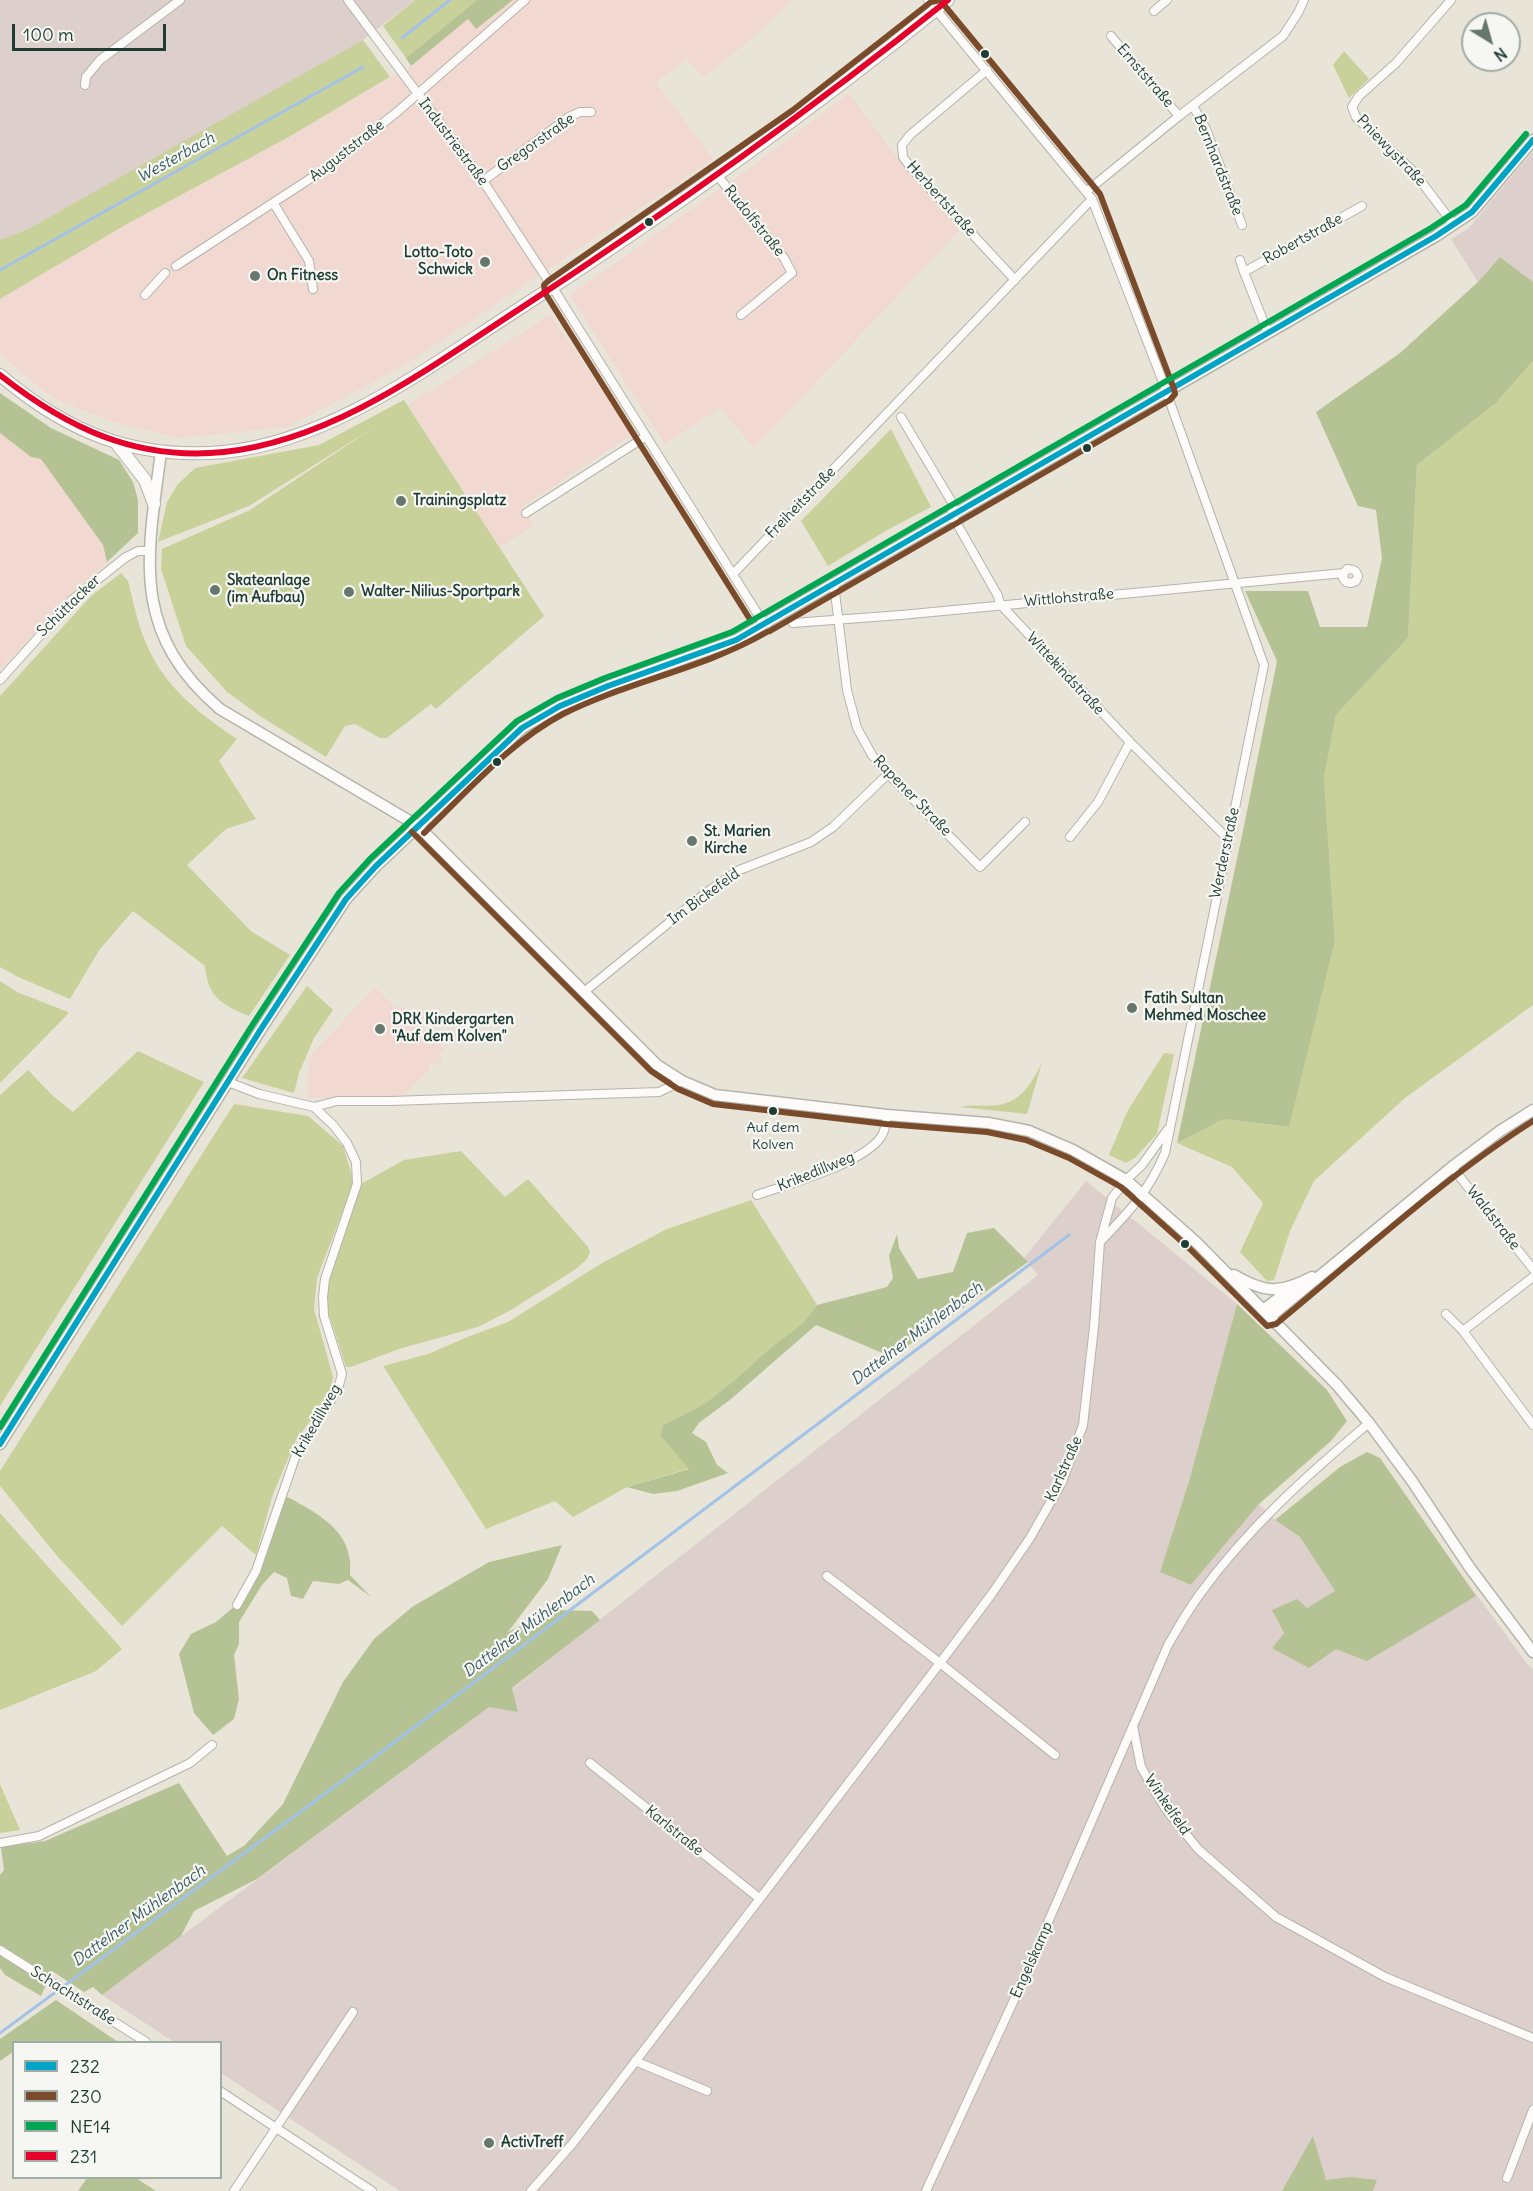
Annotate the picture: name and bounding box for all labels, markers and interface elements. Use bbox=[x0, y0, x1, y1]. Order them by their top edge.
scale bar bbox=[15, 12, 170, 50]
north arrow bbox=[1461, 12, 1521, 72]
text: 100 m bbox=[23, 23, 74, 46]
street label: Ernststraße bbox=[1113, 41, 1177, 111]
text: N bbox=[1490, 43, 1511, 66]
unlabelled marker bbox=[979, 48, 991, 60]
street label: Industriestraße bbox=[414, 95, 492, 189]
street label: Gregorstraße bbox=[494, 110, 578, 176]
street label: Bernhardstraße bbox=[1190, 112, 1246, 218]
street label: Pniewystraße bbox=[1353, 112, 1429, 190]
street label: Auguststraße bbox=[306, 116, 388, 186]
water label: Westerbach bbox=[134, 129, 218, 187]
street label: Herbertstraße bbox=[903, 158, 979, 240]
street label: Rudolfstraße bbox=[720, 182, 788, 260]
street label: Robertstraße bbox=[1260, 210, 1346, 268]
unlabelled marker bbox=[643, 216, 655, 228]
place label: Lotto-Toto Schwick bbox=[404, 244, 473, 279]
marker: Lotto-Toto Schwick bbox=[478, 255, 492, 269]
place label: On Fitness bbox=[267, 267, 338, 285]
marker: On Fitness bbox=[248, 269, 262, 283]
unlabelled marker bbox=[1081, 442, 1093, 454]
street label: Freiheitstraße bbox=[762, 463, 840, 543]
place label: Trainingsplatz bbox=[413, 492, 506, 510]
marker: Trainingsplatz bbox=[394, 494, 408, 508]
street label: Schüttacker bbox=[34, 571, 104, 641]
place label: Skateanlage (im Aufbau) bbox=[227, 572, 310, 607]
marker: Skateanlage (im Aufbau) bbox=[208, 583, 222, 597]
place label: Walter-Nilius-Sportpark bbox=[361, 583, 520, 601]
marker: Walter-Nilius-Sportpark bbox=[342, 585, 356, 599]
street label: Wittlohstraße bbox=[1023, 585, 1115, 611]
street label: Wittekindstraße bbox=[1022, 629, 1108, 719]
street label: Rapener Straße bbox=[869, 752, 955, 840]
unlabelled marker bbox=[491, 756, 503, 768]
street label: Werderstraße bbox=[1207, 806, 1243, 900]
place label: St. Marien Kirche bbox=[704, 823, 771, 858]
marker: St. Marien Kirche bbox=[685, 834, 699, 848]
street label: Im Bickefeld bbox=[665, 865, 743, 929]
place label: Fatih Sultan Mehmed Moschee bbox=[1144, 990, 1266, 1025]
marker: Fatih Sultan Mehmed Moschee bbox=[1125, 1001, 1139, 1015]
place label: DRK Kindergarten "Auf dem Kolven" bbox=[392, 1011, 514, 1046]
marker: DRK Kindergarten "Auf dem Kolven" bbox=[373, 1022, 387, 1036]
marker: Auf dem Kolven bbox=[767, 1105, 779, 1117]
place label: Auf dem Kolven bbox=[746, 1120, 800, 1152]
street label: Krikedillweg bbox=[775, 1148, 857, 1196]
street label: Waldstraße bbox=[1462, 1182, 1524, 1254]
unlabelled marker bbox=[1179, 1238, 1191, 1250]
water label: Dattelner Mühlenbach bbox=[847, 1278, 987, 1390]
street label: Krikedillweg bbox=[289, 1381, 345, 1461]
street label: Karlstraße bbox=[1042, 1433, 1086, 1505]
water label: Dattelner Mühlenbach bbox=[459, 1570, 599, 1682]
street label: Winkelfeld bbox=[1140, 1771, 1194, 1839]
street label: Karlstraße bbox=[641, 1802, 707, 1860]
water label: Dattelner Mühlenbach bbox=[69, 1861, 209, 1971]
street label: Engelskamp bbox=[1007, 1919, 1057, 2001]
street label: Schachtstraße bbox=[27, 1963, 119, 2029]
legend bbox=[12, 2041, 222, 2179]
text: 232 bbox=[70, 2055, 100, 2078]
text: 230 bbox=[70, 2085, 102, 2108]
text: NE14 bbox=[70, 2115, 111, 2138]
place label: ActivTreff bbox=[501, 2134, 563, 2152]
marker: ActivTreff bbox=[482, 2136, 496, 2150]
text: 231 bbox=[70, 2145, 97, 2168]

